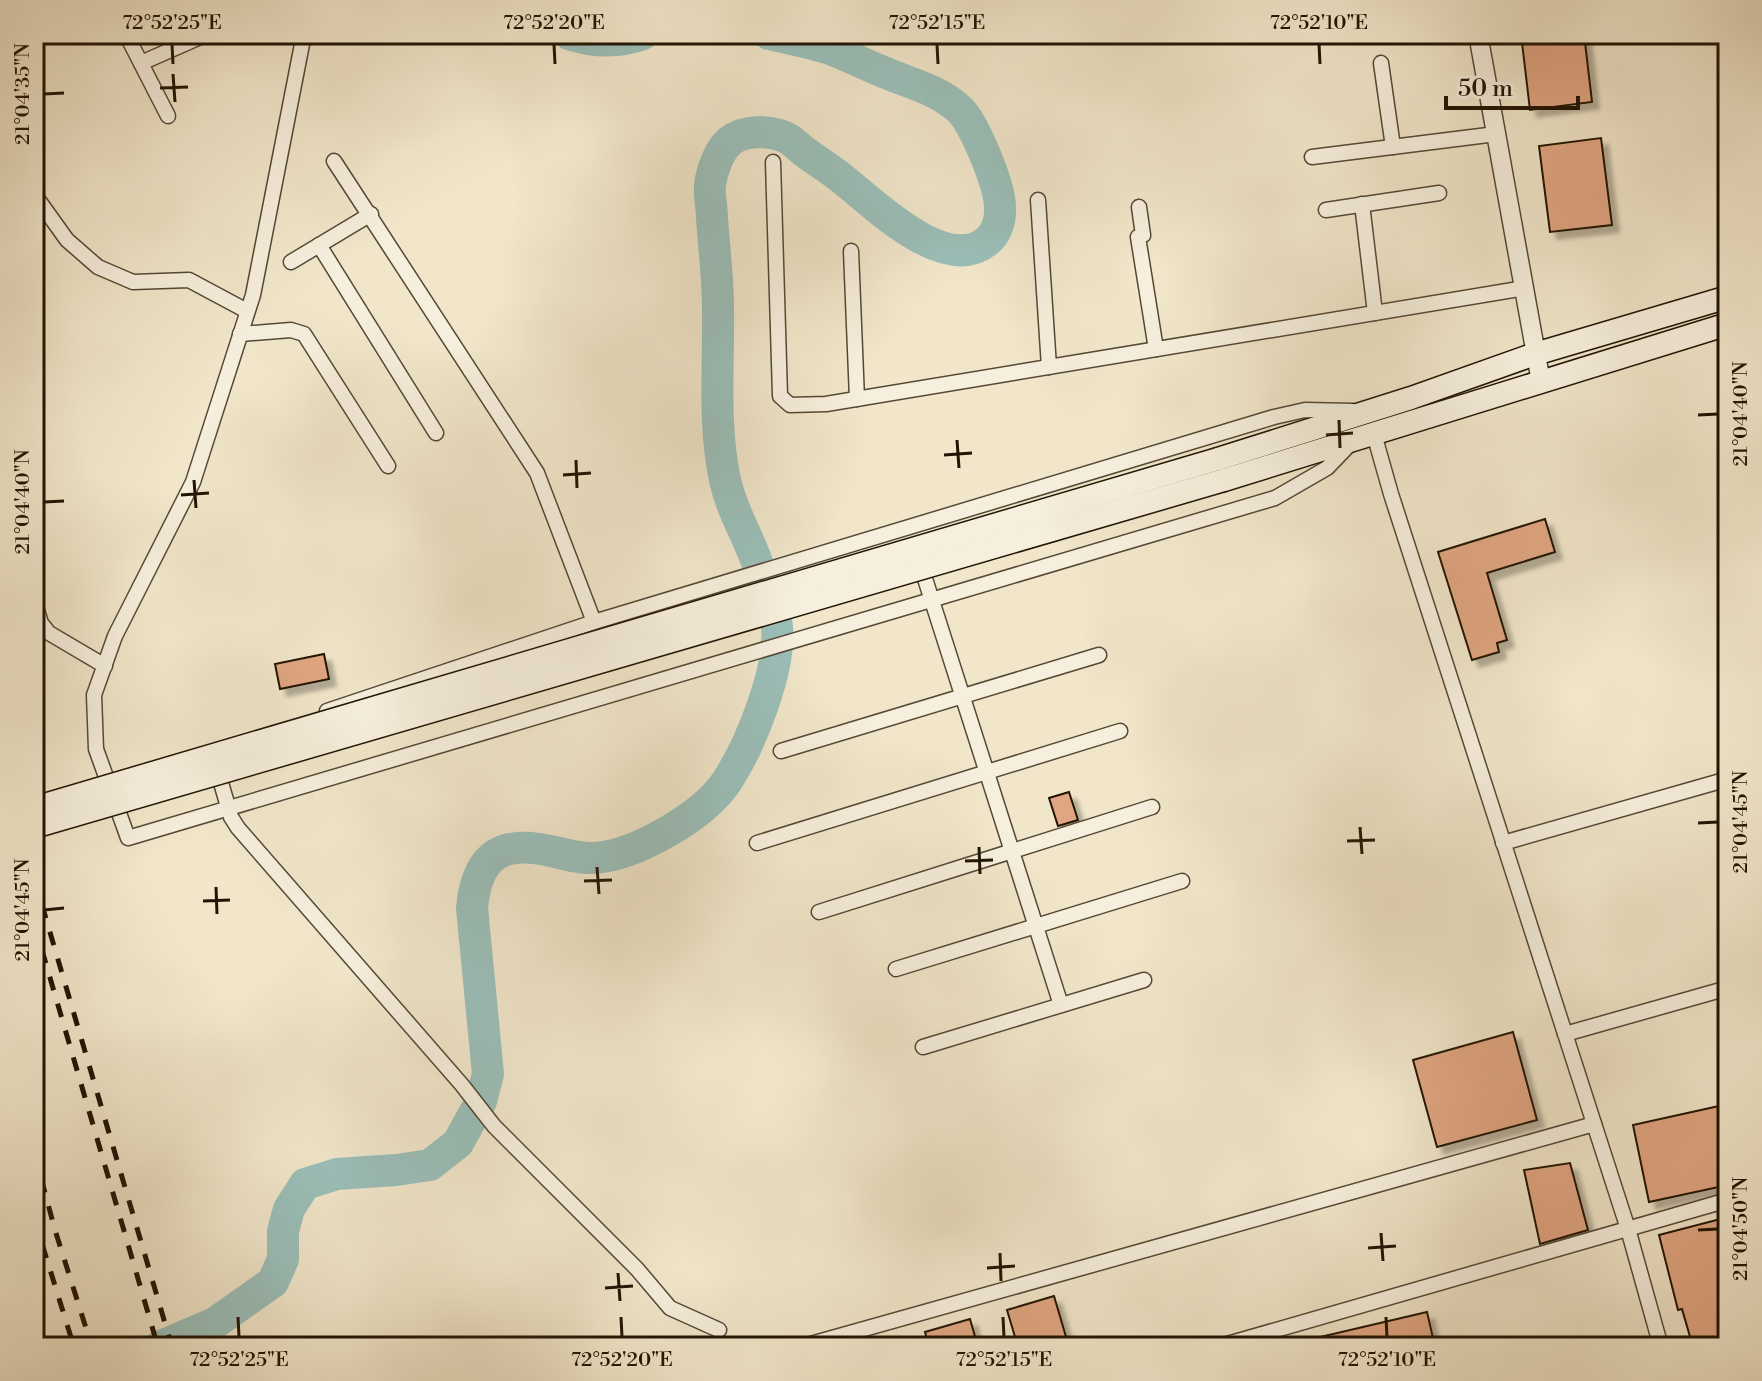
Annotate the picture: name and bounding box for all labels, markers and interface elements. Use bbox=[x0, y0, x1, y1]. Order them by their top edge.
text: 72°52'25"E bbox=[122, 11, 222, 36]
text: 72°52'20"E bbox=[503, 11, 605, 36]
text: 72°52'15"E bbox=[889, 11, 985, 36]
text: 72°52'10"E bbox=[1270, 11, 1368, 36]
text: 21°04'35"N bbox=[11, 43, 36, 145]
scale bar bbox=[1446, 60, 1578, 110]
text: 50 m bbox=[1458, 74, 1513, 104]
text: 21°04'40"N bbox=[1729, 361, 1754, 467]
text: 21°04'40"N bbox=[11, 449, 36, 555]
text: 21°04'45"N bbox=[1729, 770, 1754, 873]
text: 21°04'45"N bbox=[11, 858, 36, 961]
text: 21°04'50"N bbox=[1729, 1177, 1754, 1281]
text: 72°52'25"E bbox=[189, 1348, 289, 1373]
text: 72°52'20"E bbox=[571, 1348, 673, 1373]
text: 72°52'15"E bbox=[956, 1348, 1052, 1373]
text: 72°52'10"E bbox=[1338, 1348, 1436, 1373]

